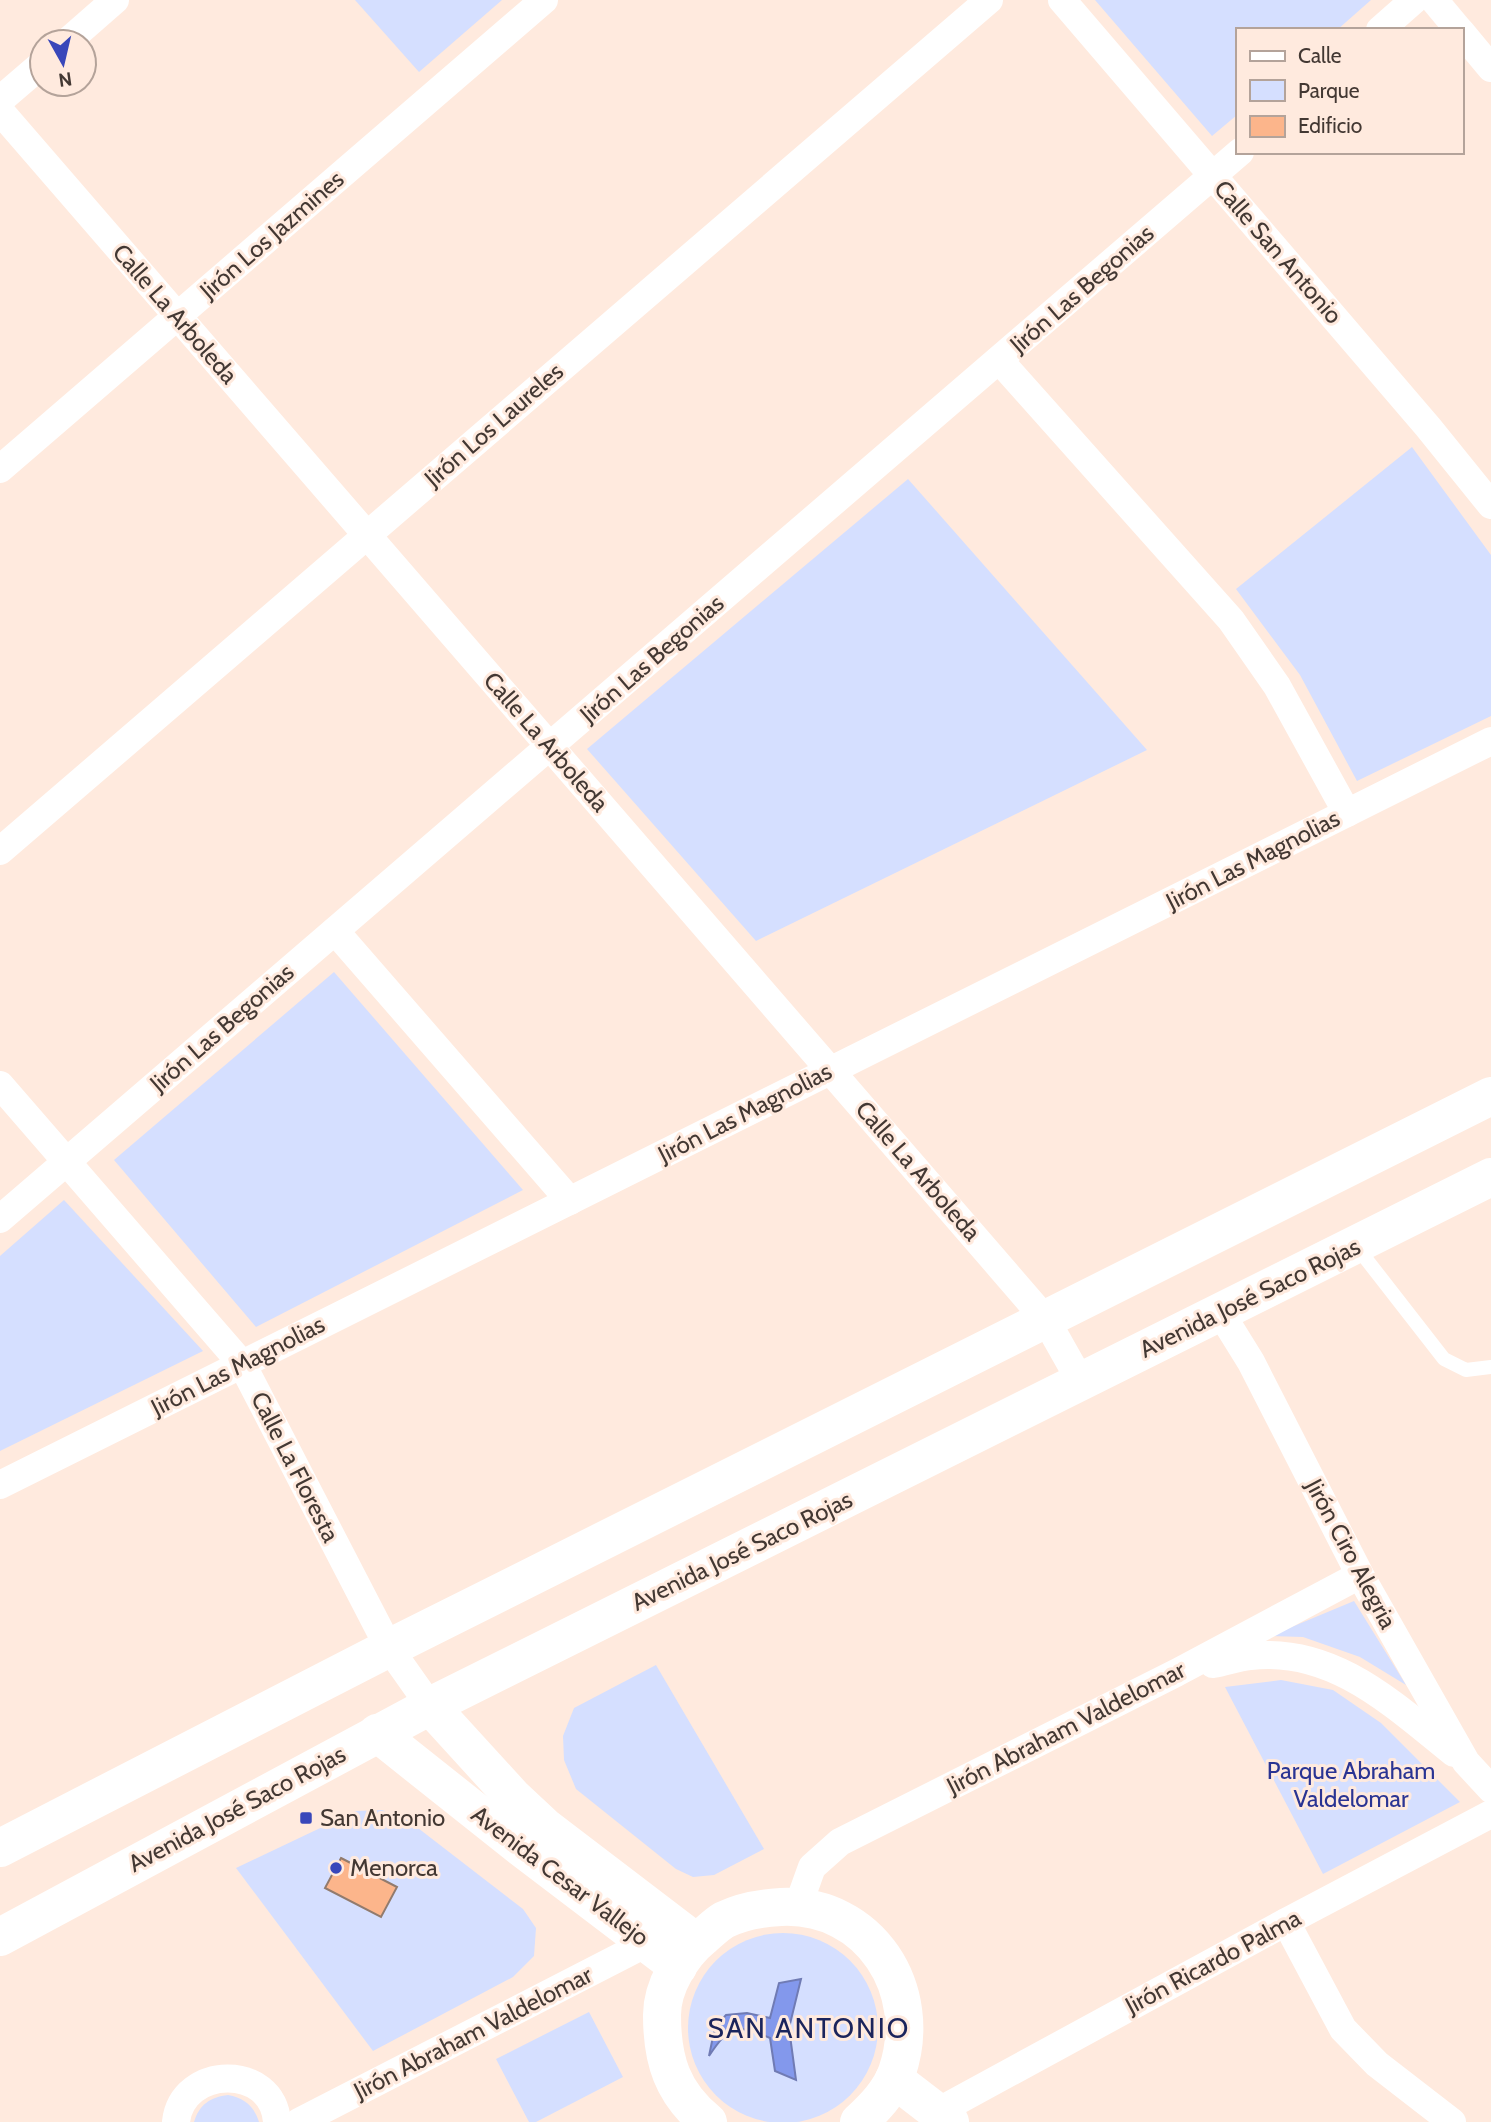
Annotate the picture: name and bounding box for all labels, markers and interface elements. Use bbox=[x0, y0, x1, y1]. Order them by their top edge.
north arrow bbox=[28, 28, 98, 98]
legend bbox=[1236, 28, 1463, 154]
text: Calle bbox=[1298, 43, 1342, 68]
text: N bbox=[57, 67, 74, 92]
text: Parque bbox=[1298, 78, 1360, 103]
text: Edificio bbox=[1298, 113, 1362, 138]
street label: Jirón Los Jazmines bbox=[193, 164, 350, 306]
street label: Calle San Antonio bbox=[1208, 174, 1349, 329]
street label: Jirón Las Begonias bbox=[1003, 218, 1159, 360]
street label: Calle La Arboleda bbox=[107, 238, 244, 390]
street label: Jirón Los Laureles bbox=[418, 357, 569, 493]
street label: Jirón Las Begonias bbox=[573, 588, 729, 730]
street label: Calle La Arboleda bbox=[478, 666, 615, 818]
street label: Jirón Las Magnolias bbox=[1160, 803, 1344, 916]
street label: Jirón Las Begonias bbox=[143, 957, 299, 1099]
street label: Jirón Las Magnolias bbox=[652, 1056, 836, 1169]
street label: Calle La Arboleda bbox=[850, 1095, 987, 1247]
street label: Avenida José Saco Rojas bbox=[1135, 1231, 1365, 1364]
street label: Jirón Las Magnolias bbox=[145, 1309, 329, 1422]
street label: Calle La Floresta bbox=[245, 1387, 346, 1547]
street label: Jirón Ciro Alegria bbox=[1299, 1473, 1403, 1634]
street label: Avenida José Saco Rojas bbox=[627, 1484, 857, 1617]
street label: Jirón Abraham Valdelomar bbox=[941, 1655, 1190, 1801]
street label: Avenida José Saco Rojas bbox=[123, 1739, 350, 1878]
park label: Parque Abraham Valdelomar bbox=[1267, 1756, 1435, 1813]
street label: Avenida Cesar Vallejo bbox=[466, 1799, 655, 1952]
place label: San Antonio bbox=[320, 1803, 445, 1832]
marker: San Antonio bbox=[298, 1810, 314, 1826]
place label: Menorca bbox=[350, 1853, 438, 1882]
marker: Menorca bbox=[328, 1860, 344, 1876]
street label: Jirón Ricardo Palma bbox=[1119, 1903, 1306, 2020]
street label: Jirón Abraham Valdelomar bbox=[348, 1960, 597, 2106]
district label: SAN ANTONIO bbox=[708, 2011, 910, 2045]

